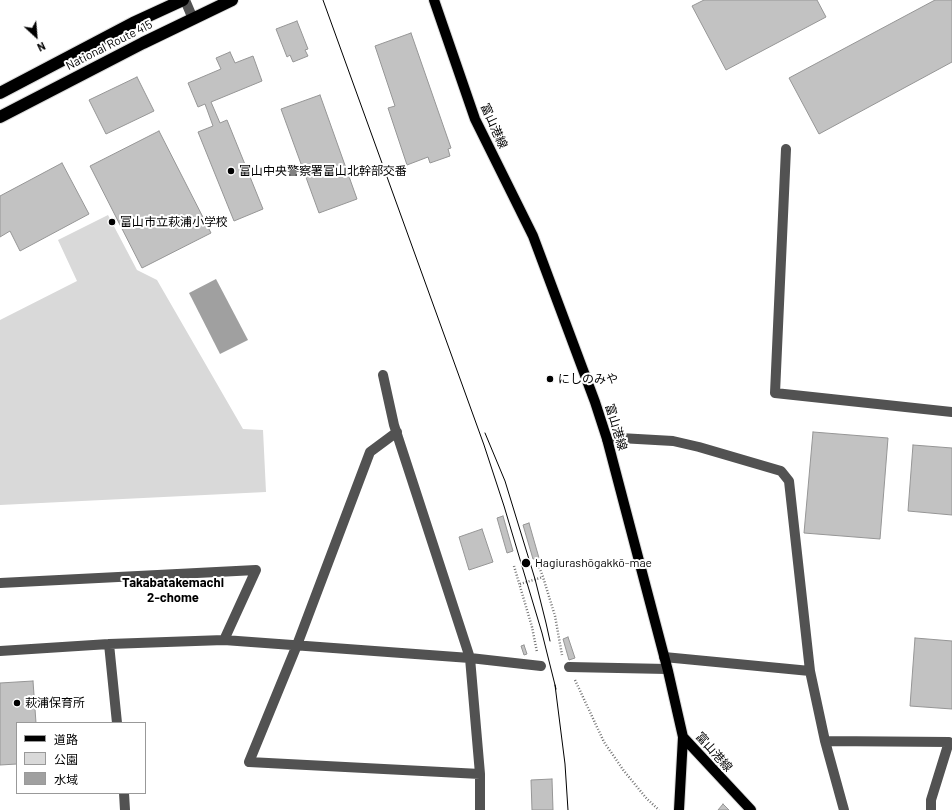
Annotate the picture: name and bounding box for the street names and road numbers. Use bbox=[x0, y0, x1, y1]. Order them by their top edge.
street label: National Route 415 bbox=[63, 17, 155, 73]
street label: 富山港線 bbox=[478, 101, 510, 151]
street label: 富山港線 bbox=[602, 402, 630, 452]
street label: 富山港線 bbox=[693, 729, 735, 775]

